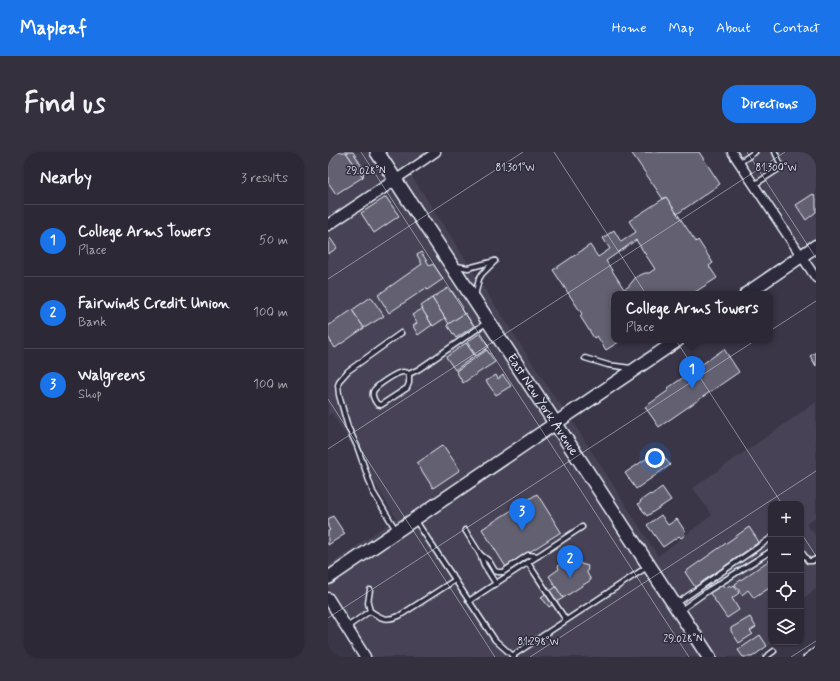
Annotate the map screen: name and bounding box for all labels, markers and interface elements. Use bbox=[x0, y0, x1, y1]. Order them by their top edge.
text: Mapleaf bbox=[20, 16, 87, 41]
text: Home bbox=[612, 19, 646, 37]
text: Map bbox=[668, 19, 694, 37]
text: About bbox=[716, 19, 751, 37]
text: Contact bbox=[773, 19, 820, 37]
button: Directions bbox=[722, 85, 816, 123]
text: Find us bbox=[24, 86, 105, 123]
text: 81.301°W bbox=[496, 161, 534, 175]
text: 81.300°W bbox=[756, 161, 797, 175]
text: 29.028°N bbox=[346, 164, 386, 178]
text: Nearby bbox=[40, 167, 92, 189]
text: 3 results bbox=[241, 170, 288, 187]
text: College Arms Towers bbox=[78, 222, 211, 242]
text: 1 bbox=[50, 232, 56, 249]
text: 50 m bbox=[259, 232, 288, 249]
text: Place bbox=[78, 242, 107, 259]
popup bbox=[611, 291, 773, 343]
text: Fairwinds Credit Union bbox=[78, 294, 230, 314]
text: College Arms Towers bbox=[626, 299, 758, 319]
text: 2 bbox=[50, 304, 56, 321]
text: 100 m bbox=[253, 304, 288, 321]
text: Bank bbox=[78, 314, 107, 331]
text: Place bbox=[626, 319, 654, 336]
street label: East New York Avenue bbox=[503, 350, 583, 459]
pin: 1 bbox=[679, 356, 705, 389]
text: Walgreens bbox=[78, 366, 145, 386]
text: 3 bbox=[50, 376, 56, 393]
text: 100 m bbox=[253, 376, 288, 393]
text: Shop bbox=[78, 386, 102, 403]
your location bbox=[645, 448, 665, 468]
pin: 3 bbox=[509, 498, 535, 531]
map controls bbox=[768, 501, 804, 645]
button: + bbox=[768, 501, 804, 537]
button: − bbox=[768, 537, 804, 573]
pin: 2 bbox=[557, 545, 583, 578]
button: locate bbox=[768, 573, 804, 609]
button: layers bbox=[768, 609, 804, 645]
text: 29.028°N bbox=[663, 632, 703, 646]
text: 81.298°W bbox=[518, 635, 559, 649]

